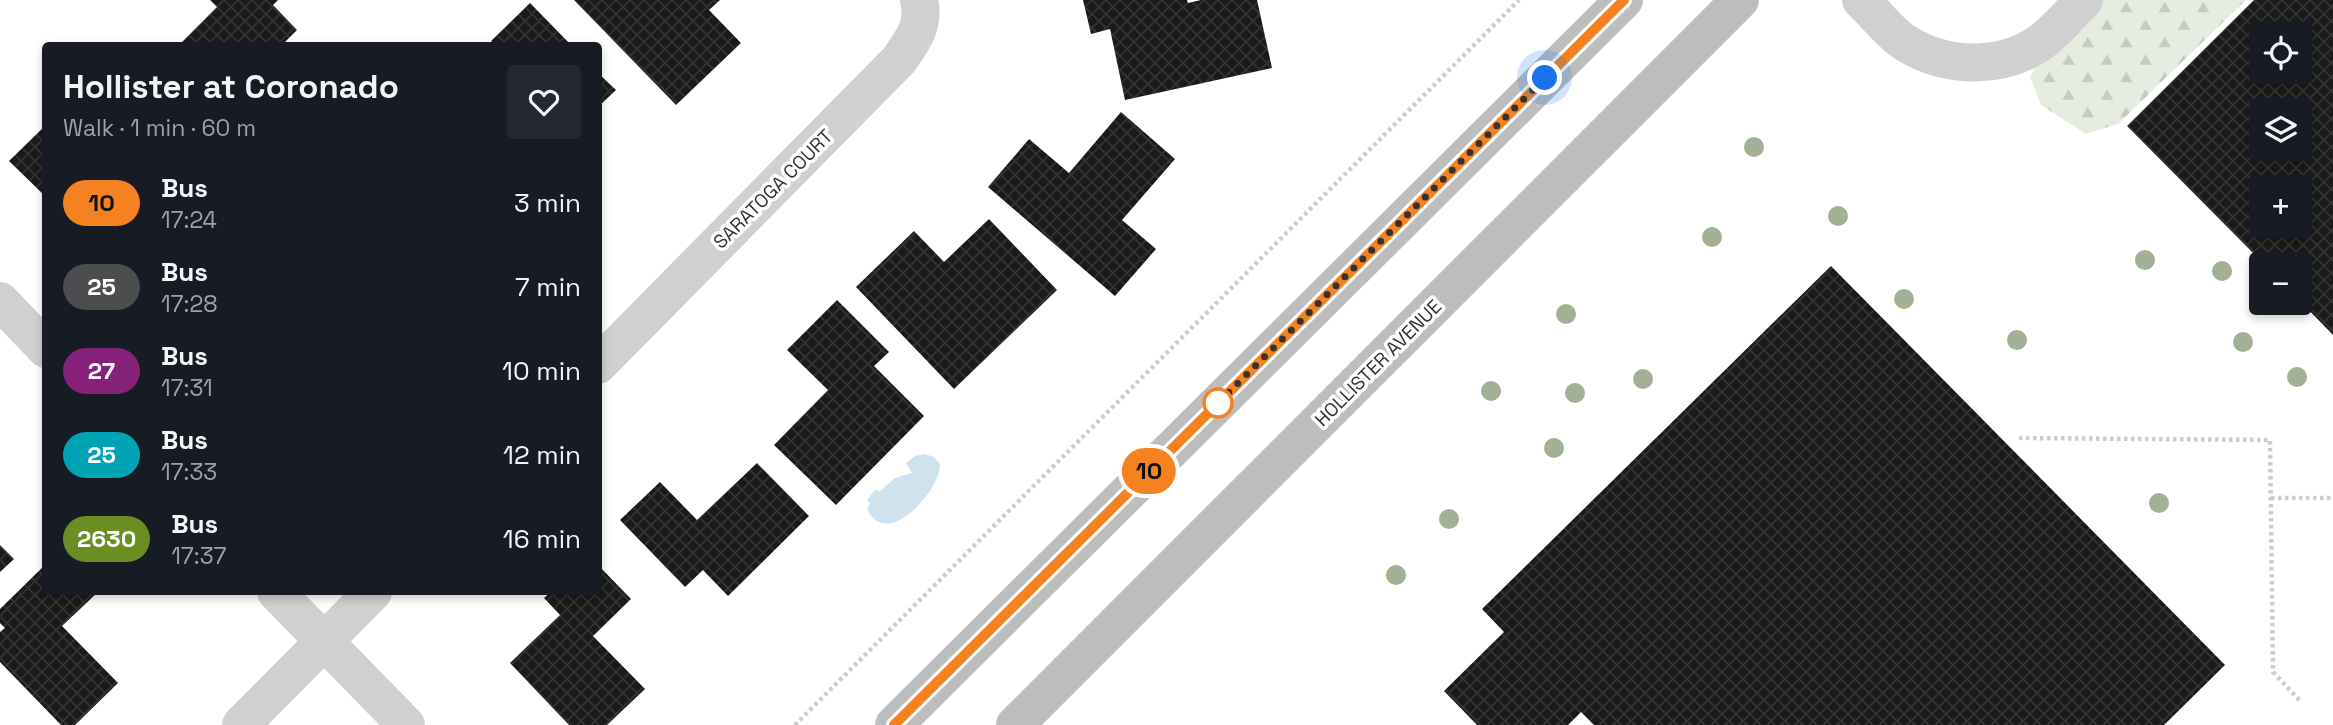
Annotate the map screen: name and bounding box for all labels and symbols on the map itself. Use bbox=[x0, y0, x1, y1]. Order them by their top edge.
your location bbox=[1527, 60, 1562, 95]
street label: SARATOGA COURT bbox=[708, 124, 838, 254]
street label: HOLLISTER AVENUE bbox=[1309, 294, 1447, 432]
unlabelled marker bbox=[1203, 388, 1233, 418]
line badge: 10 bbox=[1118, 448, 1180, 494]

